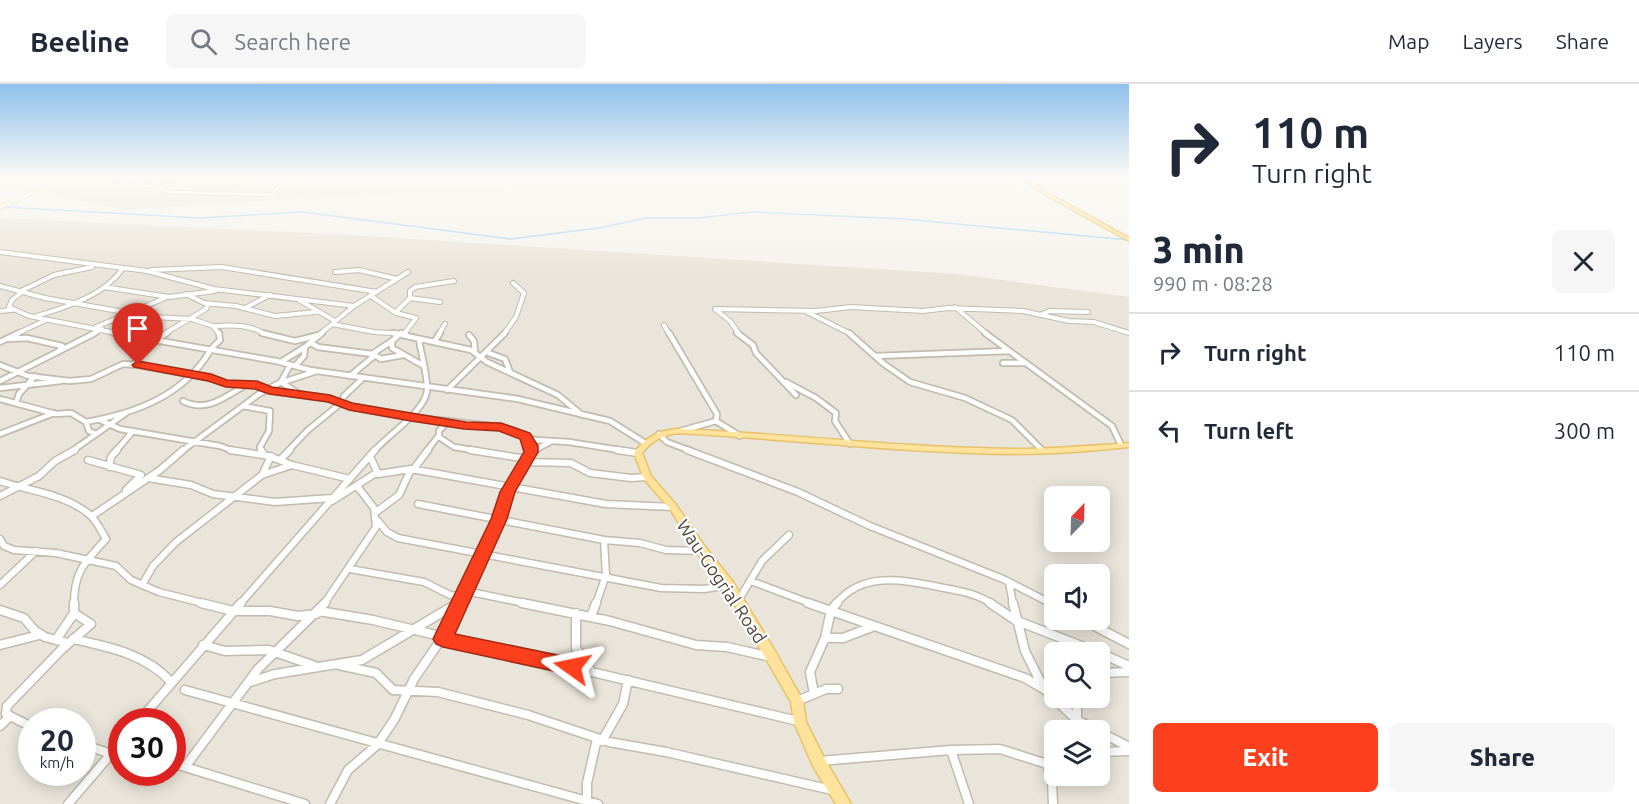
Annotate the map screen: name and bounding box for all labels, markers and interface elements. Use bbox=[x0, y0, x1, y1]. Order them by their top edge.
search box bbox=[166, 14, 586, 68]
icon: search bbox=[187, 25, 220, 58]
text: Beeline bbox=[30, 26, 130, 57]
text: Search here bbox=[235, 29, 351, 54]
text: Map bbox=[1388, 29, 1429, 53]
text: Layers bbox=[1462, 29, 1523, 53]
text: Share bbox=[1556, 29, 1609, 53]
icon: right bbox=[1153, 108, 1231, 186]
text: 110 m bbox=[1252, 109, 1369, 156]
text: Turn right bbox=[1252, 158, 1372, 188]
text: 3 min bbox=[1153, 229, 1245, 270]
button: close bbox=[1552, 230, 1615, 293]
text: 990 m · 08:28 bbox=[1153, 272, 1273, 295]
pin bbox=[112, 303, 163, 365]
icon: arrive bbox=[121, 312, 154, 345]
icon: right bbox=[1153, 336, 1186, 369]
text: Turn right bbox=[1204, 340, 1306, 365]
text: 110 m bbox=[1554, 340, 1615, 365]
icon: left bbox=[1153, 414, 1186, 447]
text: Turn left bbox=[1204, 418, 1294, 443]
text: 300 m bbox=[1554, 418, 1615, 443]
north arrow bbox=[1044, 486, 1110, 552]
map controls bbox=[1044, 486, 1110, 786]
street label: Wau-Gogrial Road bbox=[673, 515, 771, 647]
button: sound bbox=[1044, 564, 1110, 630]
position arrow bbox=[540, 635, 604, 699]
button: search bbox=[1044, 642, 1110, 708]
speed limit sign: 30 bbox=[108, 708, 186, 786]
button: layers bbox=[1044, 720, 1110, 786]
text: 20 bbox=[40, 723, 74, 757]
button: Exit bbox=[1153, 723, 1378, 792]
button: Share bbox=[1390, 723, 1615, 792]
text: km/h bbox=[40, 754, 74, 771]

